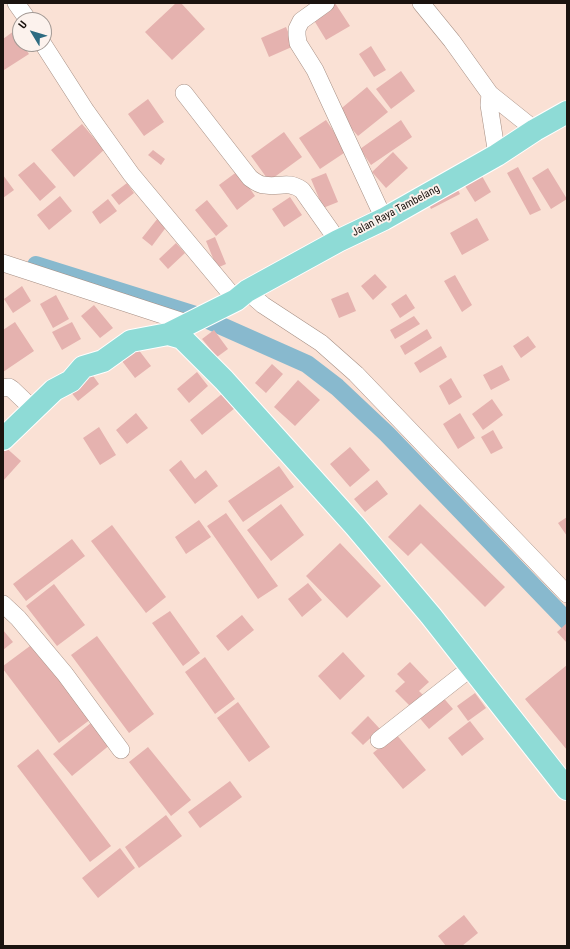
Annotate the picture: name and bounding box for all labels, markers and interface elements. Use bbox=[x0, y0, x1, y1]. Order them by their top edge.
north arrow bbox=[12, 12, 52, 52]
text: U bbox=[16, 18, 30, 31]
street label: Jalan Raya Tambelang bbox=[350, 182, 442, 240]

